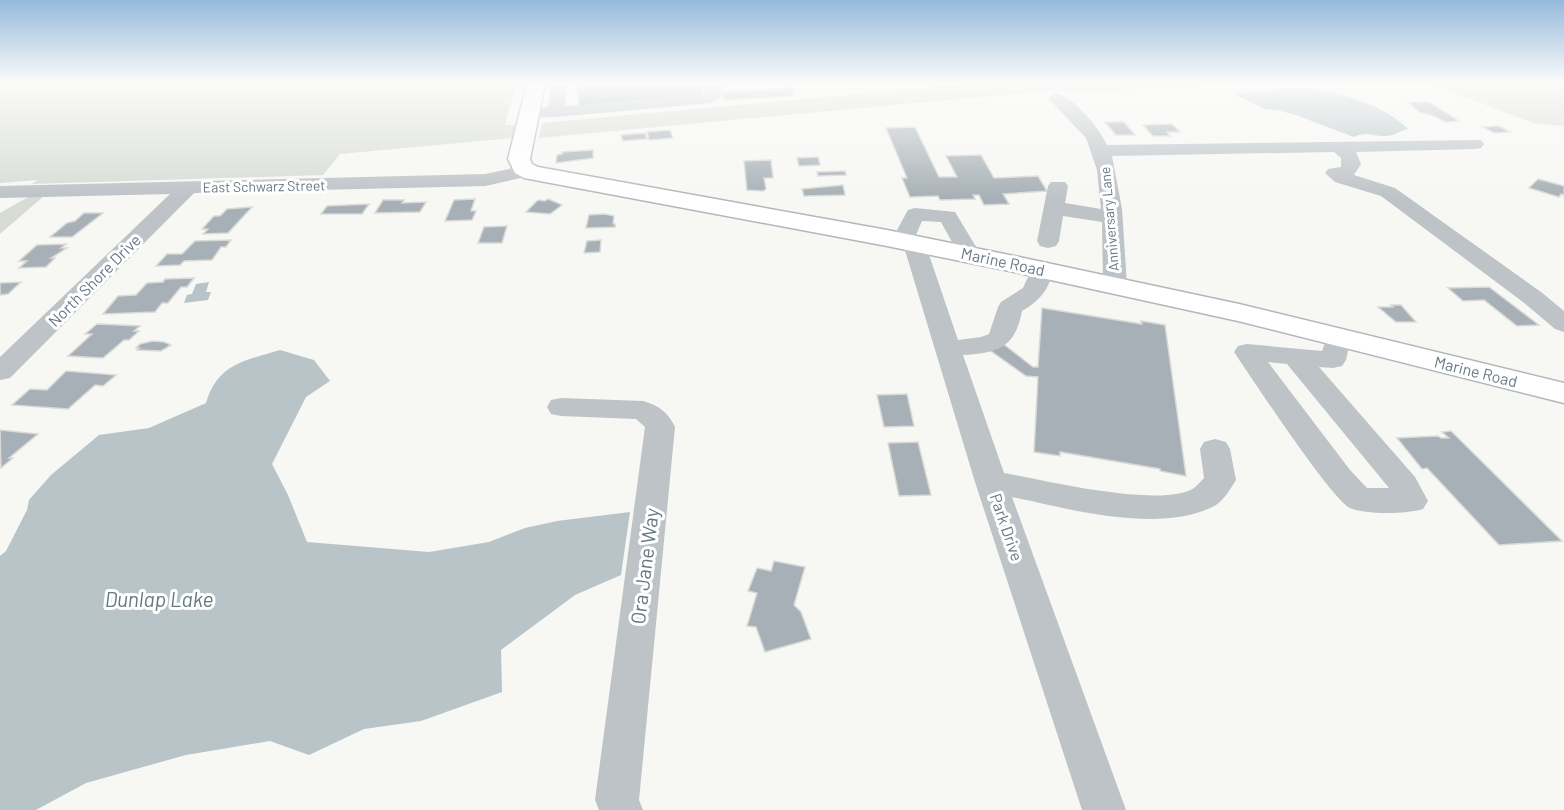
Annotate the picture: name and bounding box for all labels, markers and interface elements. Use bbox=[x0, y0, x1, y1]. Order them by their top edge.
street label: Anniversary Lane bbox=[1096, 166, 1122, 272]
street label: East Schwarz Street bbox=[203, 176, 325, 196]
street label: North Shore Drive bbox=[44, 230, 144, 330]
street label: Marine Road bbox=[959, 243, 1047, 279]
street label: Marine Road bbox=[1432, 351, 1520, 391]
street label: Park Drive bbox=[987, 491, 1027, 563]
street label: Ora Jane Way bbox=[625, 507, 663, 625]
water label: Dunlap Lake bbox=[105, 586, 213, 611]

